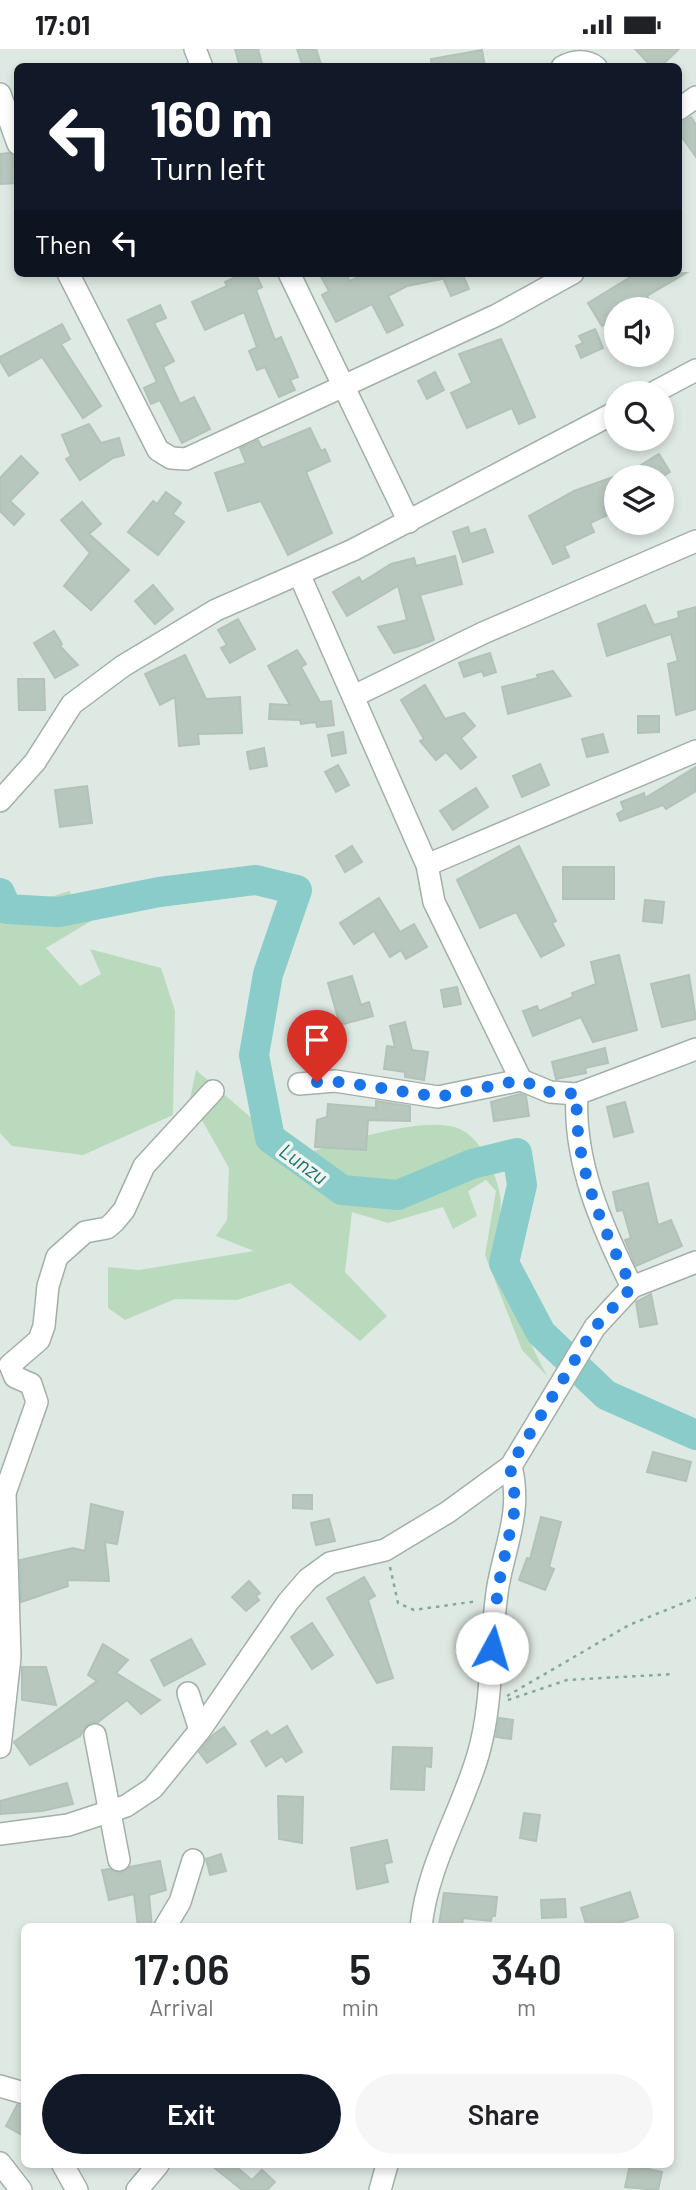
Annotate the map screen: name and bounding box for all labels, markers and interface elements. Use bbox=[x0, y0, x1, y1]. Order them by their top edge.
text: 17:01 bbox=[35, 9, 90, 40]
text: 160 m bbox=[150, 88, 272, 147]
icon: left bbox=[35, 91, 126, 182]
text: Turn left bbox=[150, 148, 267, 186]
icon: left bbox=[106, 224, 144, 262]
text: Then bbox=[35, 228, 92, 259]
map controls bbox=[604, 297, 674, 535]
button: sound bbox=[604, 297, 674, 367]
button: search bbox=[604, 381, 674, 451]
button: layers bbox=[604, 465, 674, 535]
pin bbox=[287, 1010, 347, 1082]
icon: arrive bbox=[298, 1021, 336, 1059]
water label: Lunzu bbox=[275, 1137, 333, 1189]
position arrow bbox=[455, 1611, 529, 1685]
text: 17:06 bbox=[133, 1943, 229, 1993]
text: 5 bbox=[349, 1943, 371, 1993]
text: 340 bbox=[491, 1943, 562, 1993]
text: Arrival bbox=[149, 1993, 213, 2021]
text: min bbox=[342, 1993, 379, 2021]
text: m bbox=[517, 1993, 536, 2021]
button: Exit bbox=[42, 2074, 341, 2154]
button: Share bbox=[355, 2074, 653, 2154]

